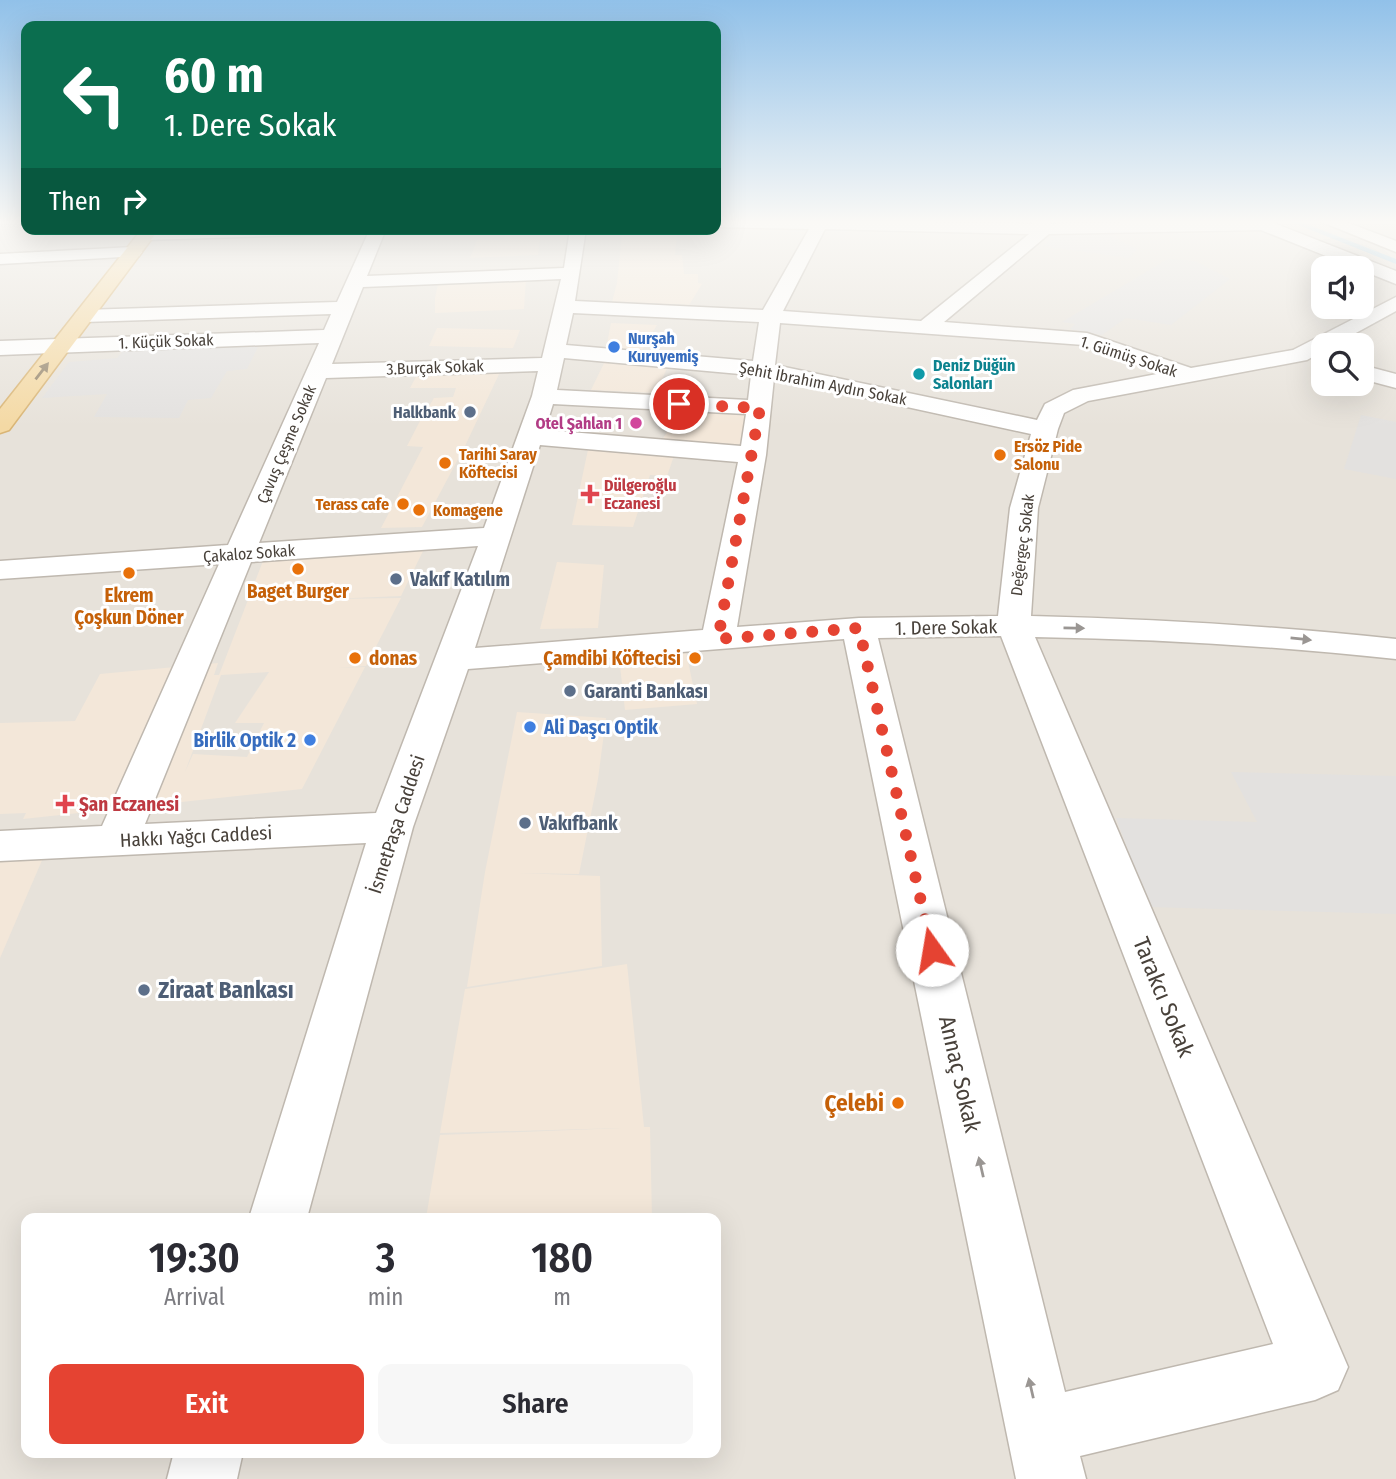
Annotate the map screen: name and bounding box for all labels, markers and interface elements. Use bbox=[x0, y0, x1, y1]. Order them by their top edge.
text: 60 m bbox=[164, 46, 264, 105]
icon: left bbox=[49, 49, 140, 140]
text: 1. Dere Sokak bbox=[164, 106, 337, 144]
icon: right bbox=[115, 182, 153, 220]
text: Then bbox=[49, 186, 101, 217]
map controls bbox=[1311, 256, 1374, 396]
button: sound bbox=[1311, 256, 1374, 319]
place label: Nurşah Kuruyemiş bbox=[628, 329, 699, 367]
street label: 1. Küçük Sokak bbox=[118, 330, 214, 353]
street label: 1. Gümüş Sokak bbox=[1078, 332, 1180, 381]
button: search bbox=[1311, 333, 1374, 396]
marker: Nurşah Kuruyemiş bbox=[606, 339, 622, 355]
street label: 3.Burçak Sokak bbox=[386, 356, 485, 379]
place label: Deniz Düğün Salonları bbox=[933, 356, 1015, 393]
street label: Şehit İbrahim Aydın Sokak bbox=[737, 358, 909, 409]
one-way arrow bbox=[34, 362, 49, 380]
marker: Deniz Düğün Salonları bbox=[911, 366, 927, 382]
pin bbox=[649, 374, 709, 434]
street label: Çavuş Çeşme Sokak bbox=[253, 382, 321, 507]
icon: arrive bbox=[660, 385, 698, 423]
place label: Halkbank bbox=[393, 403, 457, 422]
marker: Halkbank bbox=[462, 404, 478, 420]
place label: Otel Şahlan 1 bbox=[535, 414, 622, 435]
marker: Otel Şahlan 1 bbox=[628, 415, 644, 431]
place label: Ersöz Pide Salonu bbox=[1014, 437, 1082, 474]
place label: Tarihi Saray Köftecisi bbox=[459, 445, 537, 482]
marker: Ersöz Pide Salonu bbox=[992, 447, 1008, 463]
marker: Tarihi Saray Köftecisi bbox=[437, 455, 453, 471]
place label: Dülgeroğlu Eczanesi bbox=[604, 476, 676, 513]
marker: Dülgeroğlu Eczanesi bbox=[582, 486, 598, 502]
street label: Değergeç Sokak bbox=[1007, 493, 1038, 597]
place label: Terass cafe bbox=[315, 495, 389, 514]
marker: Terass cafe bbox=[395, 496, 411, 512]
place label: Komagene bbox=[433, 501, 503, 520]
marker: Komagene bbox=[411, 502, 427, 518]
street label: Çakaloz Sokak bbox=[202, 541, 296, 567]
marker: Baget Burger bbox=[290, 561, 306, 577]
marker: Ekrem Çoşkun Döner bbox=[121, 565, 137, 581]
place label: Vakıf Katılım bbox=[409, 568, 510, 591]
marker: Vakıf Katılım bbox=[388, 571, 404, 587]
place label: Baget Burger bbox=[247, 580, 350, 603]
place label: Ekrem Çoşkun Döner bbox=[74, 584, 185, 630]
street label: 1. Dere Sokak bbox=[895, 615, 998, 640]
one-way arrow bbox=[1064, 622, 1086, 633]
one-way arrow bbox=[1291, 634, 1313, 645]
place label: donas bbox=[369, 647, 418, 670]
place label: Çamdibi Köftecisi bbox=[543, 647, 681, 671]
marker: donas bbox=[347, 650, 363, 666]
marker: Çamdibi Köftecisi bbox=[687, 650, 703, 666]
place label: Garanti Bankası bbox=[584, 680, 708, 703]
marker: Garanti Bankası bbox=[562, 683, 578, 699]
place label: Ali Daşcı Optik bbox=[543, 716, 658, 739]
marker: Ali Daşcı Optik bbox=[522, 719, 538, 735]
place label: Birlik Optik 2 bbox=[193, 729, 296, 752]
marker: Birlik Optik 2 bbox=[302, 732, 318, 748]
street label: İsmetPaşa Caddesi bbox=[363, 752, 430, 896]
place label: Şan Eczanesi bbox=[79, 793, 179, 817]
marker: Şan Eczanesi bbox=[57, 796, 73, 812]
place label: Vakıfbank bbox=[538, 812, 618, 835]
marker: Vakıfbank bbox=[517, 815, 533, 831]
street label: Hakkı Yağcı Caddesi bbox=[119, 821, 273, 852]
position arrow bbox=[895, 913, 969, 987]
street label: Tarakcı Sokak bbox=[1127, 933, 1201, 1061]
place label: Ziraat Bankası bbox=[158, 976, 294, 1004]
marker: Ziraat Bankası bbox=[136, 982, 152, 998]
street label: Annaç Sokak bbox=[933, 1013, 987, 1135]
place label: Çelebi bbox=[824, 1089, 884, 1118]
marker: Çelebi bbox=[890, 1095, 906, 1111]
one-way arrow bbox=[975, 1156, 986, 1178]
text: 19:30 bbox=[149, 1233, 240, 1283]
text: 3 bbox=[376, 1233, 395, 1283]
text: 180 bbox=[531, 1233, 593, 1283]
text: Arrival bbox=[164, 1283, 225, 1311]
text: min bbox=[368, 1283, 403, 1311]
text: m bbox=[553, 1283, 571, 1311]
button: Exit bbox=[49, 1364, 364, 1444]
button: Share bbox=[378, 1364, 693, 1444]
one-way arrow bbox=[1026, 1377, 1037, 1399]

